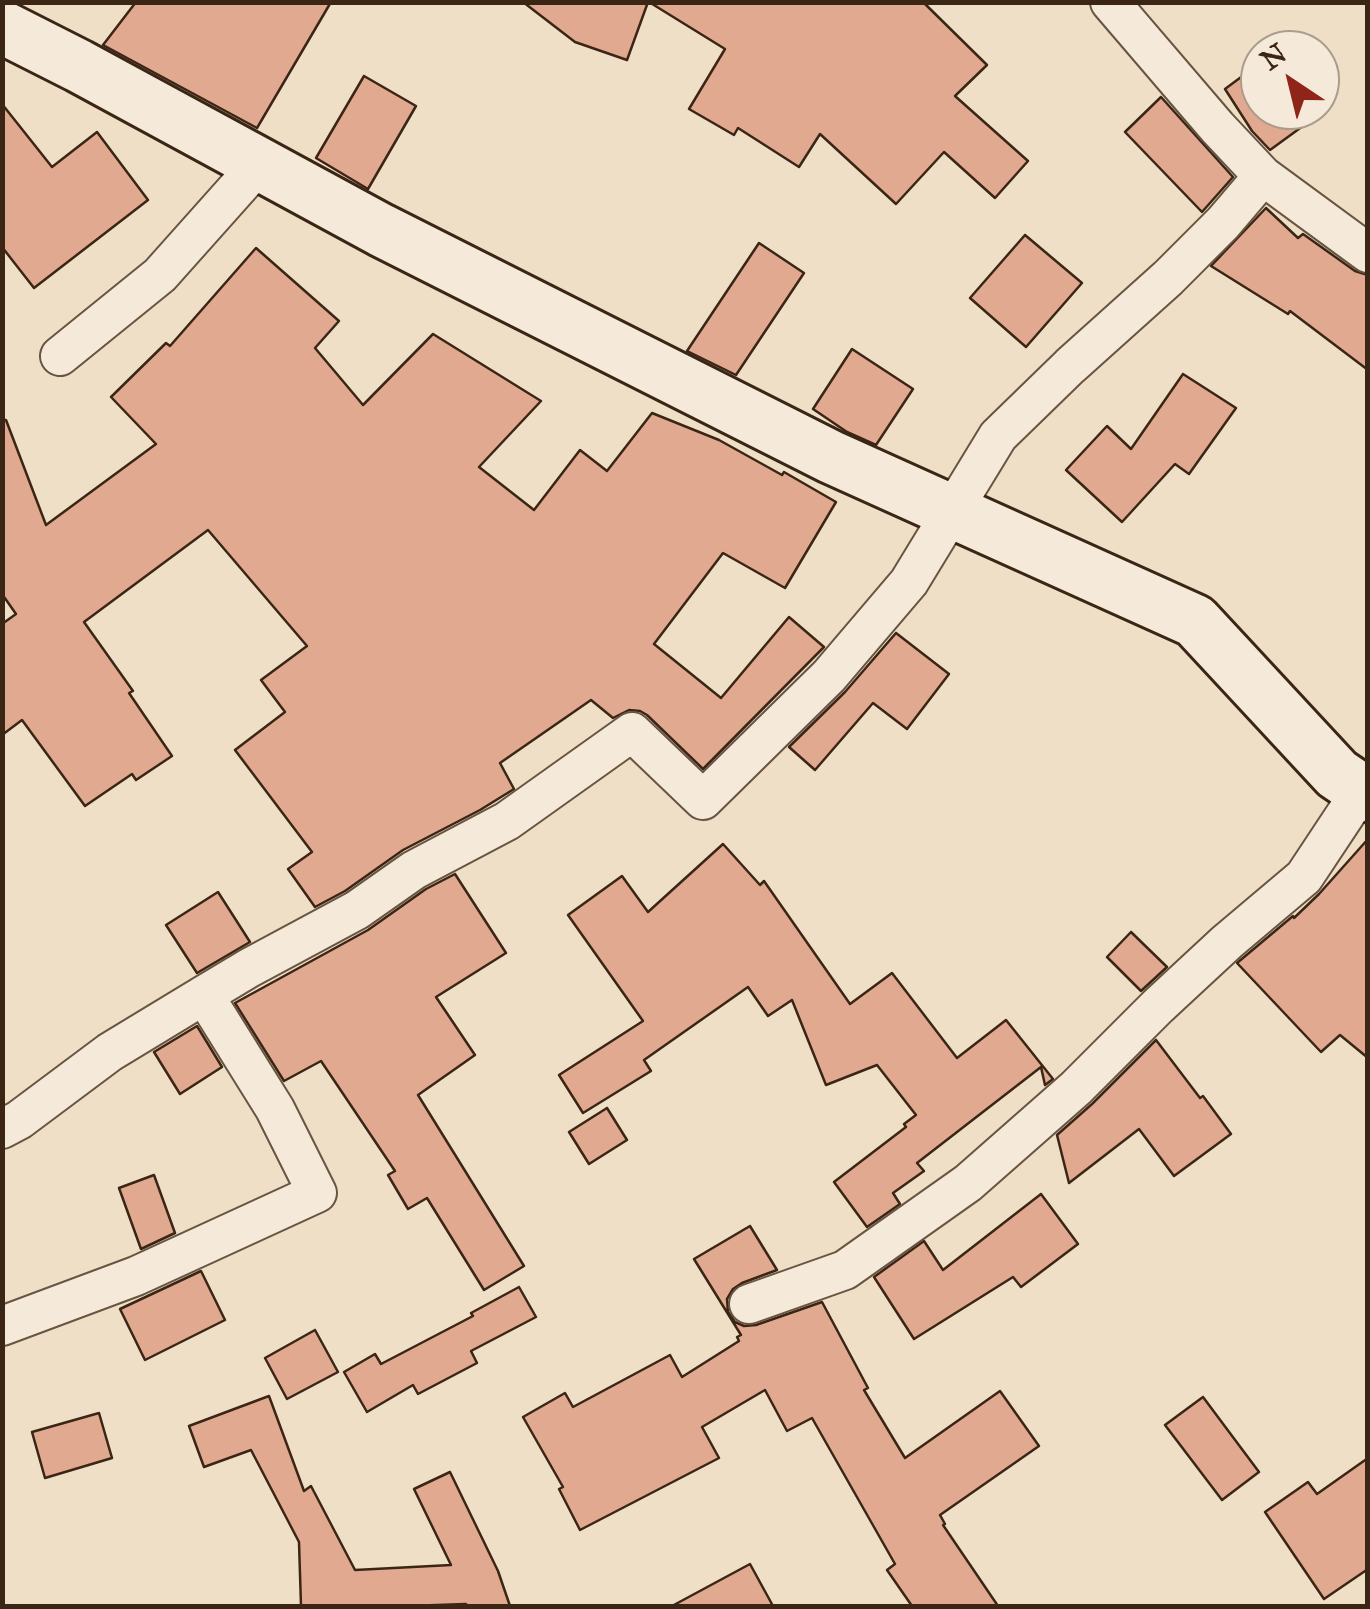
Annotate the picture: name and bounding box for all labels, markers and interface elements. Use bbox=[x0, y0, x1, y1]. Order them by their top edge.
north arrow bbox=[1240, 30, 1340, 130]
text: N bbox=[1254, 36, 1293, 78]

